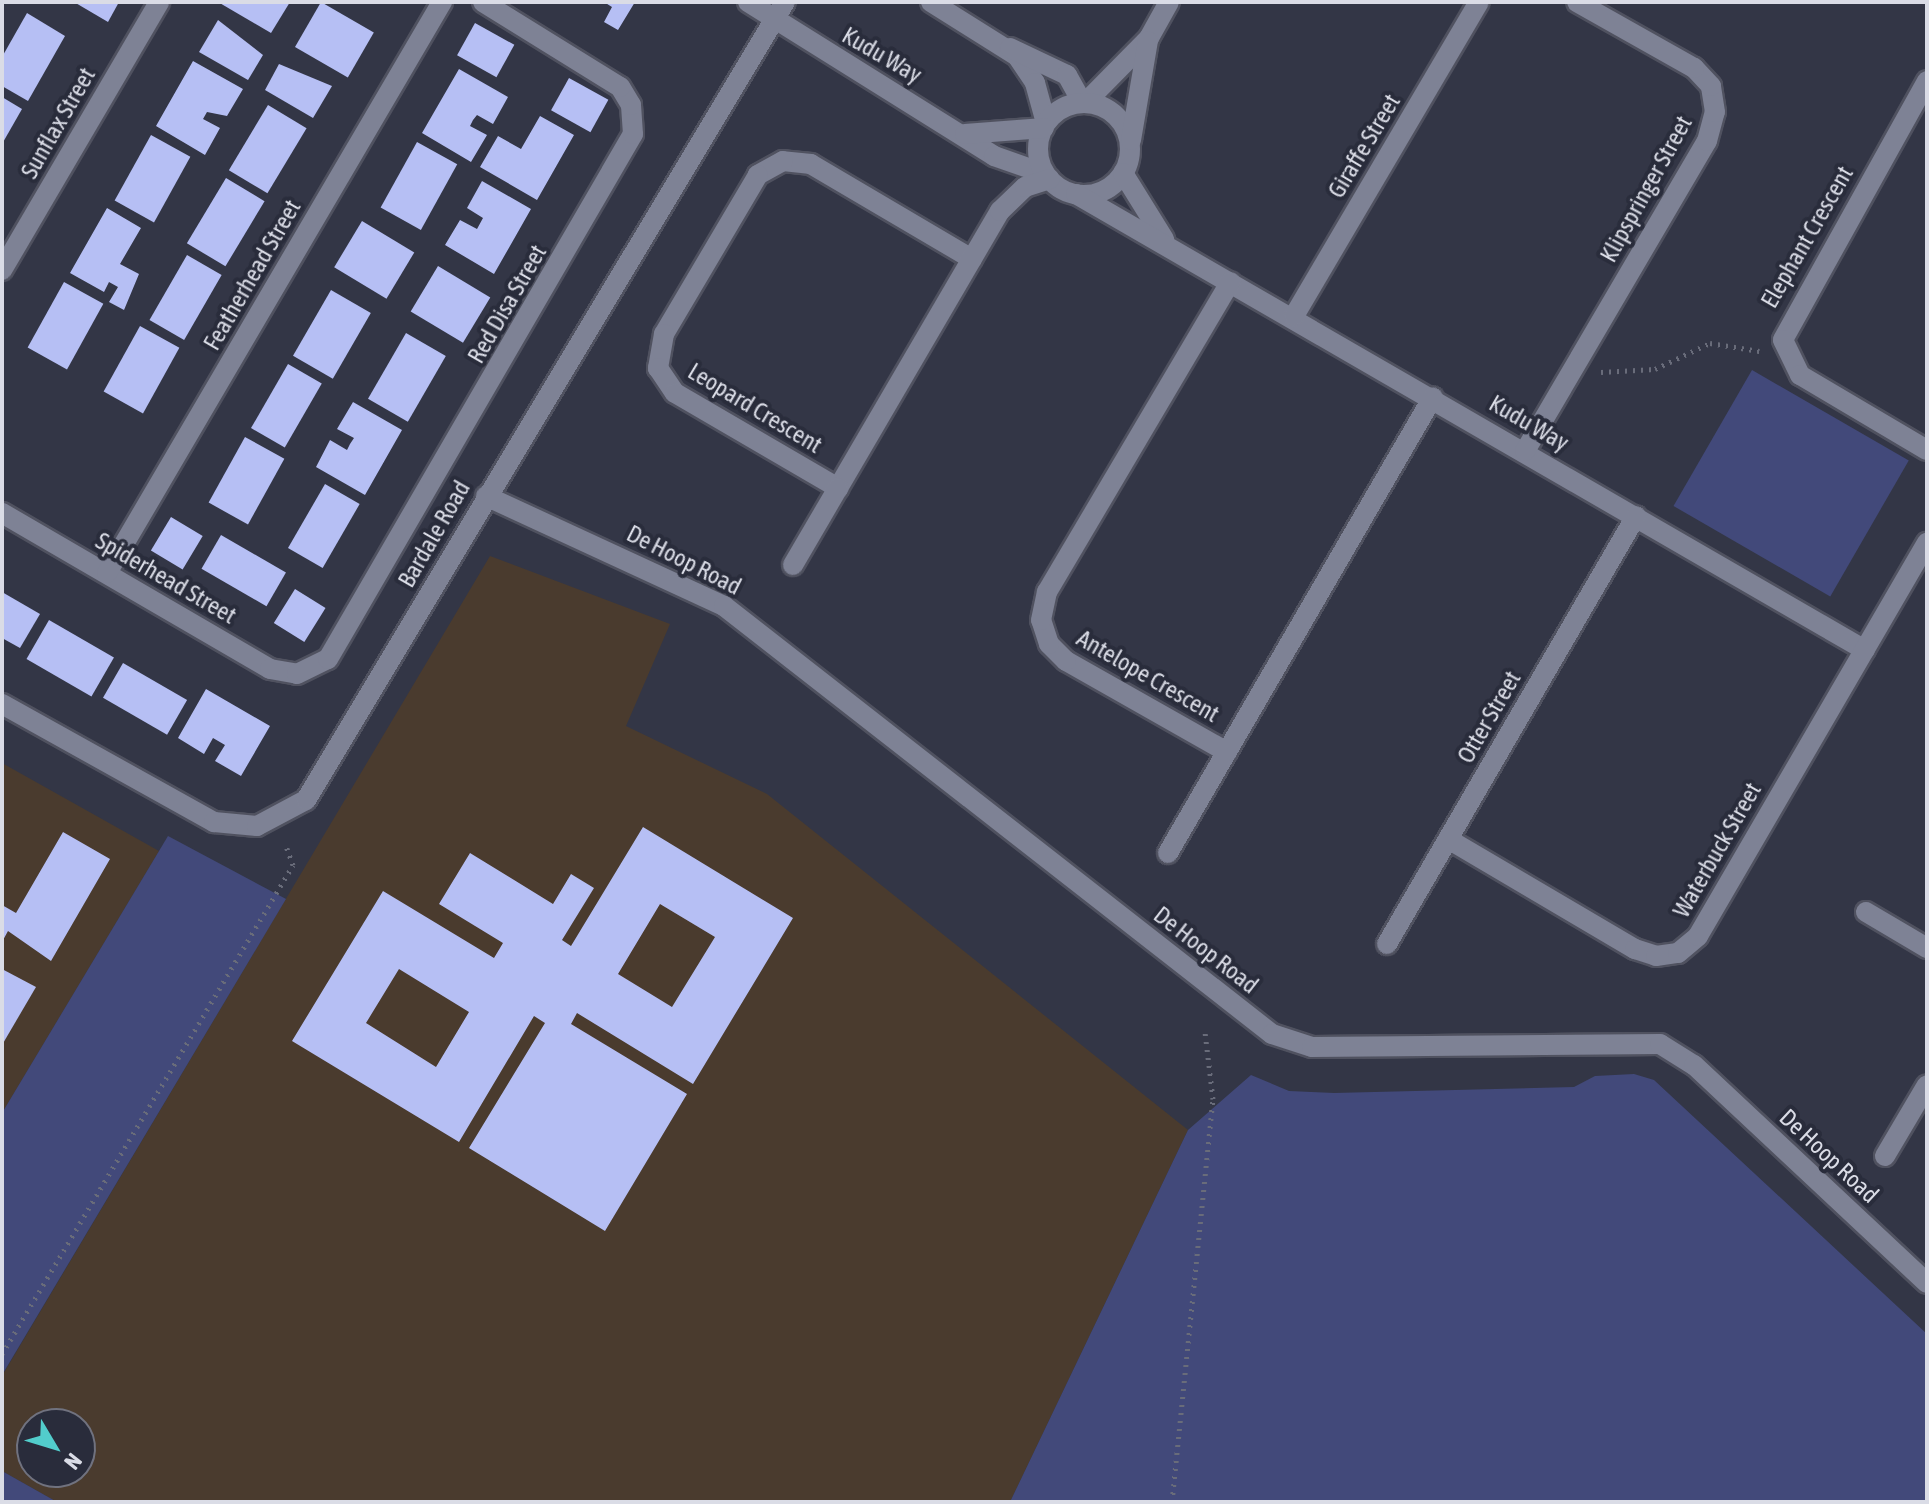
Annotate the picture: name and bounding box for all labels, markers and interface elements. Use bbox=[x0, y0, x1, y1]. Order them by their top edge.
street label: Kudu Way bbox=[837, 21, 927, 89]
street label: Sunflax Street bbox=[15, 62, 101, 184]
street label: Giraffe Street bbox=[1322, 89, 1406, 203]
street label: Klipspringer Street bbox=[1594, 111, 1698, 267]
street label: Elephant Crescent bbox=[1755, 161, 1859, 313]
street label: Featherhead Street bbox=[197, 195, 307, 355]
street label: Red Disa Street bbox=[462, 240, 552, 368]
street label: Leopard Crescent bbox=[683, 357, 827, 459]
street label: Kudu Way bbox=[1484, 389, 1574, 457]
street label: Bardale Road bbox=[392, 476, 476, 592]
street label: De Hoop Road bbox=[622, 519, 746, 601]
street label: Spiderhead Street bbox=[91, 526, 241, 630]
street label: Antelope Crescent bbox=[1072, 624, 1224, 728]
street label: Otter Street bbox=[1451, 666, 1527, 768]
street label: Waterbuck Street bbox=[1667, 777, 1767, 923]
street label: De Hoop Road bbox=[1148, 900, 1264, 1000]
street label: De Hoop Road bbox=[1774, 1103, 1884, 1209]
north arrow bbox=[16, 1408, 96, 1488]
text: N bbox=[59, 1448, 88, 1475]

